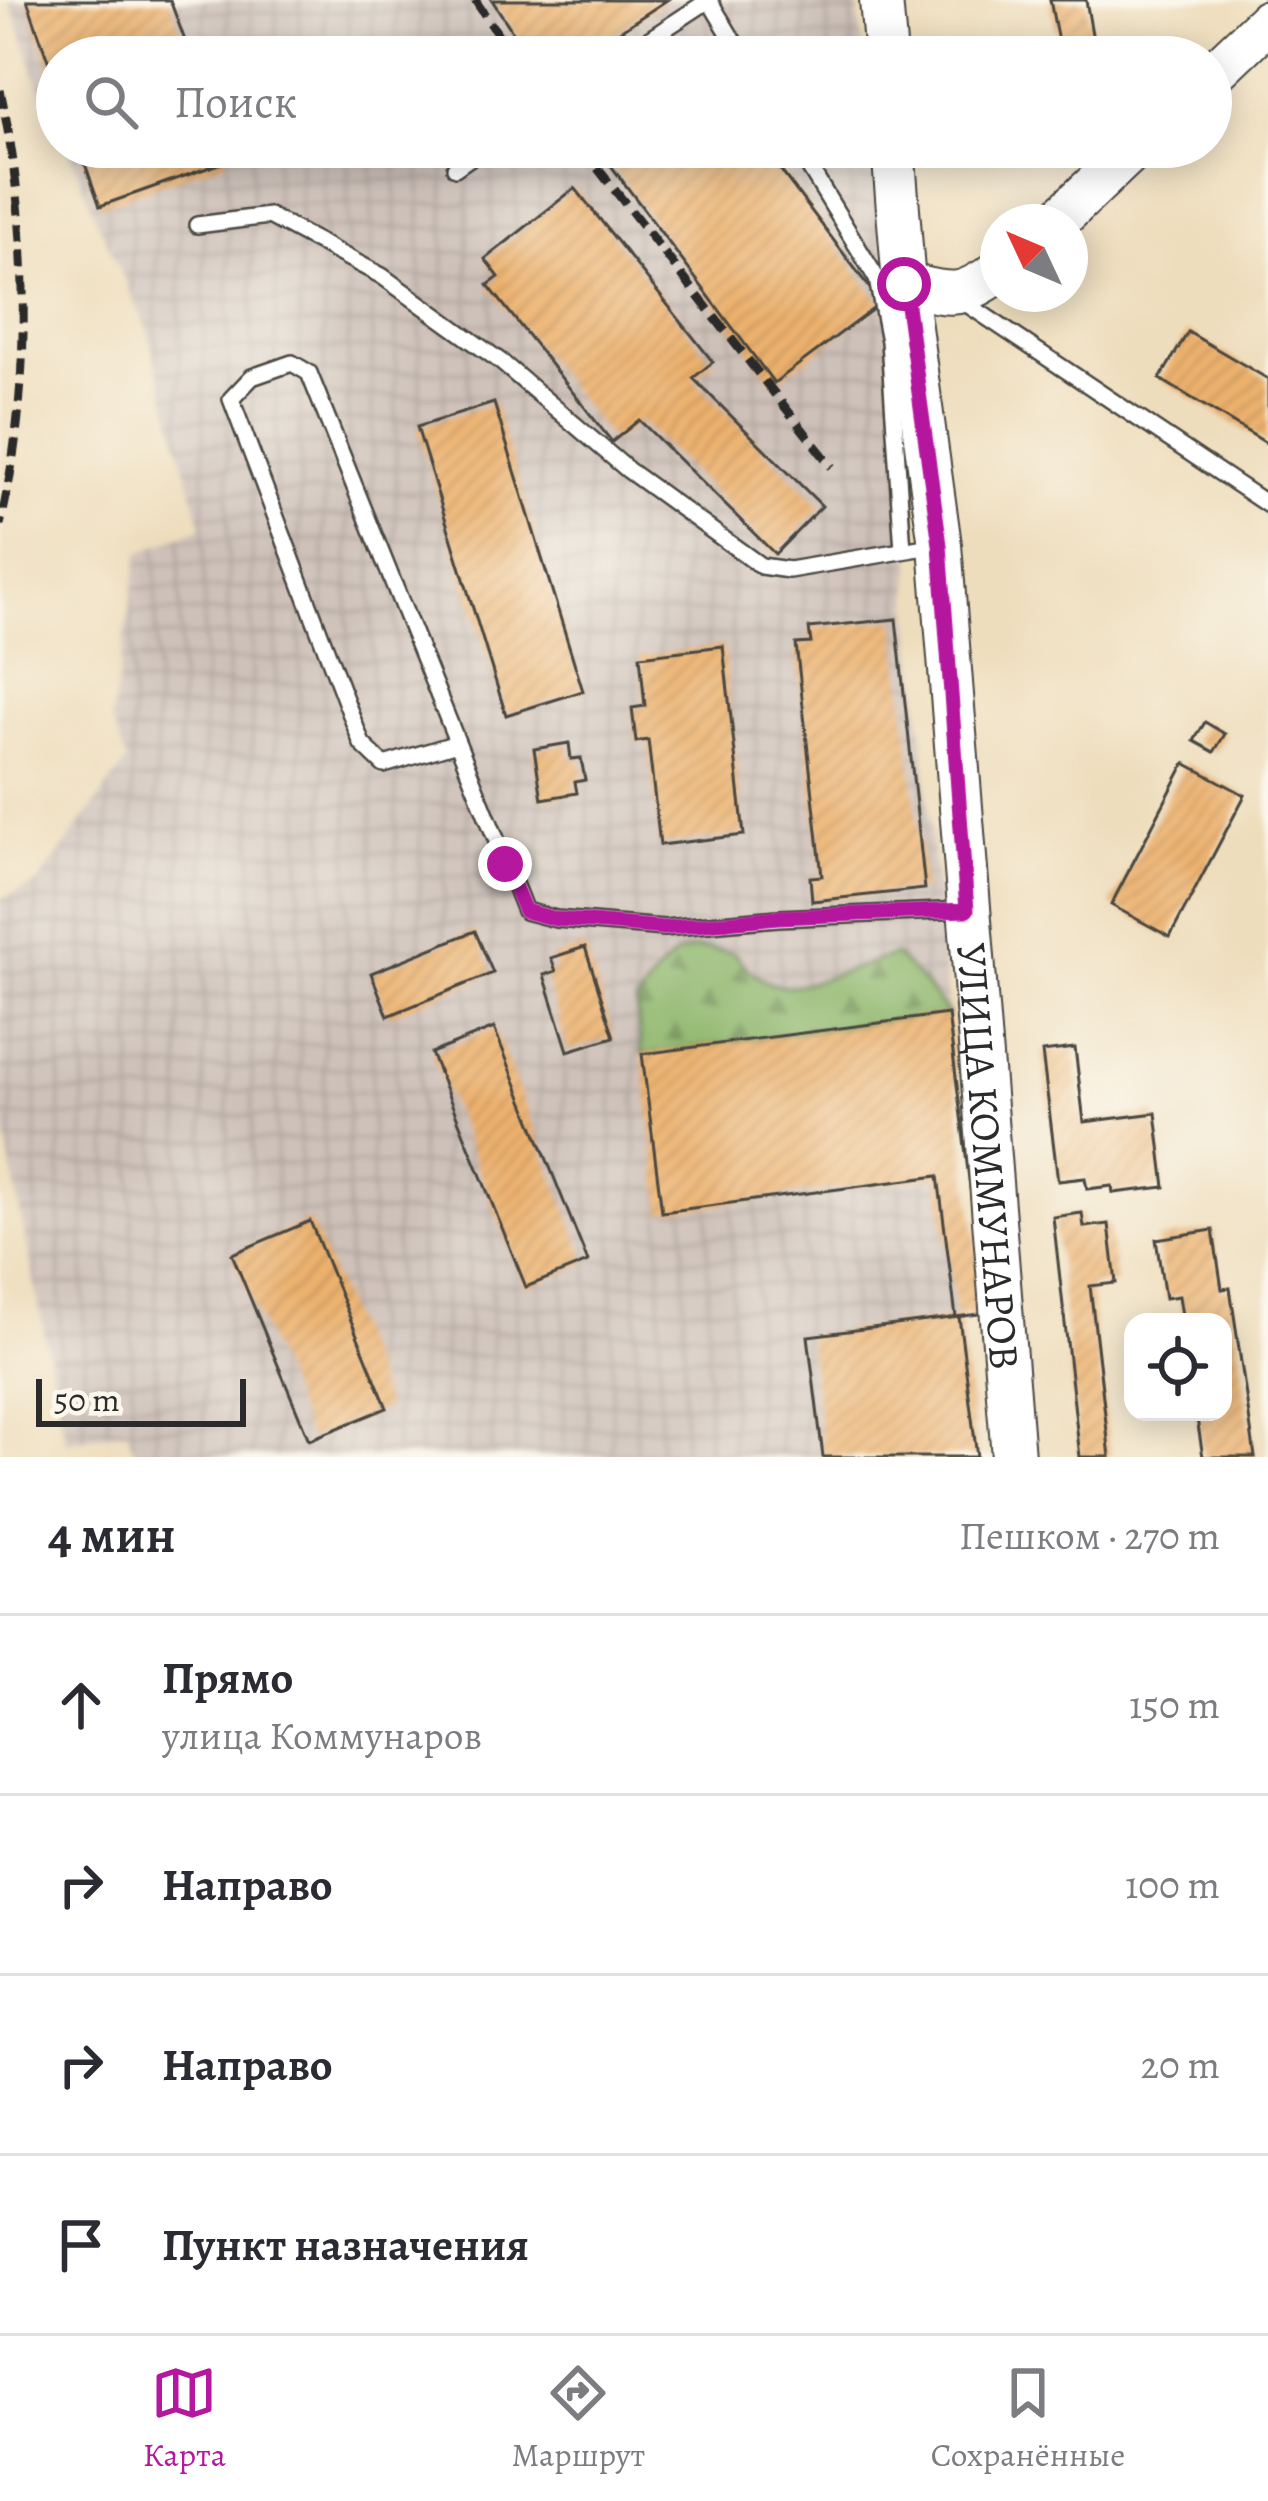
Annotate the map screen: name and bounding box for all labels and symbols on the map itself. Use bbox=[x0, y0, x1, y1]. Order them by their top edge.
north arrow bbox=[980, 204, 1088, 312]
route start bbox=[877, 257, 931, 311]
route end bbox=[478, 837, 532, 891]
street label: УЛИЦА КОММУНАРОВ bbox=[943, 941, 1034, 1372]
scale bar bbox=[36, 1373, 246, 1426]

